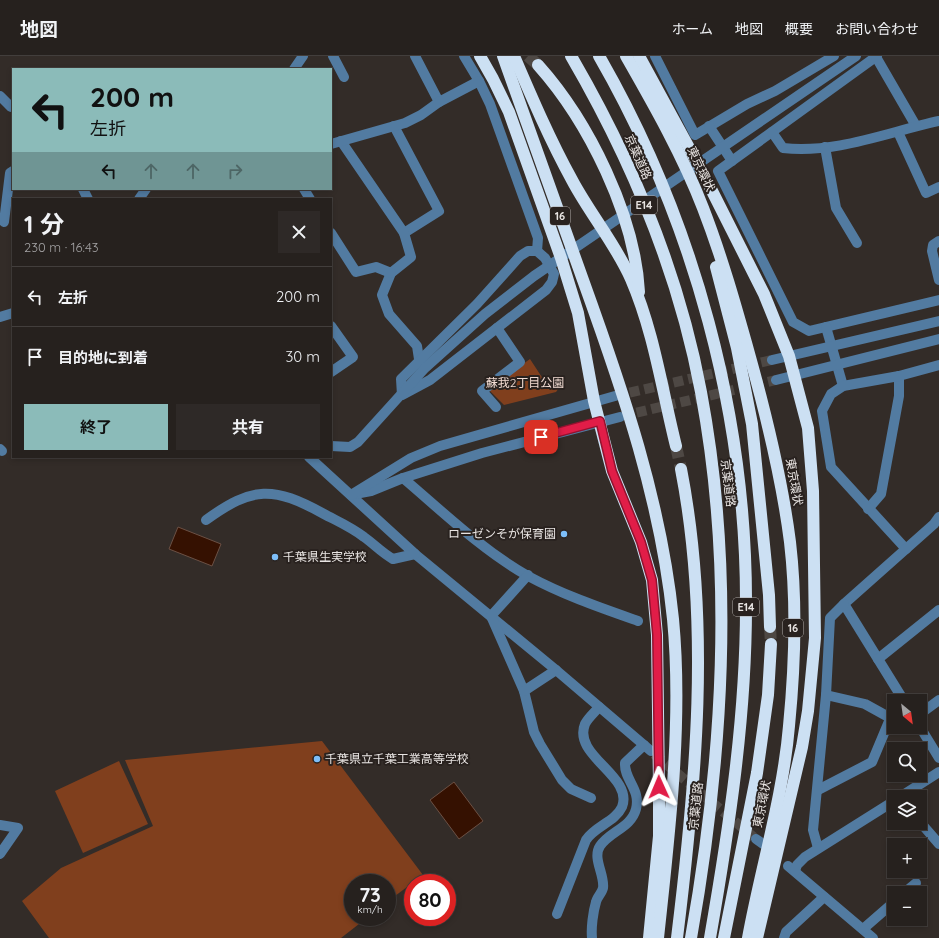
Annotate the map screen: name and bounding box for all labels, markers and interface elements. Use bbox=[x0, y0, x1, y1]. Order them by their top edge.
text: 地図 bbox=[20, 17, 58, 41]
text: ホーム bbox=[671, 20, 713, 38]
text: 地図 bbox=[735, 20, 763, 38]
text: 概要 bbox=[785, 20, 813, 38]
text: お問い合わせ bbox=[835, 20, 919, 38]
text: 200 m bbox=[90, 79, 174, 114]
icon: left bbox=[24, 84, 76, 136]
text: 左折 bbox=[90, 117, 126, 140]
street label: 京葉道路 bbox=[622, 132, 655, 182]
street label: 東京環状 bbox=[685, 144, 718, 194]
icon: left bbox=[98, 160, 120, 182]
icon: ahead bbox=[140, 160, 162, 182]
icon: ahead bbox=[182, 160, 204, 182]
icon: right bbox=[224, 160, 246, 182]
road number: E14 bbox=[631, 196, 657, 214]
road number: 16 bbox=[550, 207, 570, 225]
text: 1 分 bbox=[24, 209, 64, 239]
button: close bbox=[278, 211, 320, 253]
text: 230 m · 16:43 bbox=[24, 239, 99, 255]
icon: left bbox=[24, 286, 46, 308]
text: 200 m bbox=[276, 287, 320, 306]
text: 左折 bbox=[58, 288, 88, 307]
icon: arrive bbox=[24, 346, 46, 368]
text: 30 m bbox=[285, 347, 320, 366]
text: 目的地に到着 bbox=[58, 348, 148, 367]
park label: 蘇我2丁目公園 bbox=[486, 375, 564, 390]
button: 終了 bbox=[24, 404, 168, 450]
button: 共有 bbox=[176, 404, 320, 450]
pin bbox=[524, 420, 558, 454]
icon: arrive bbox=[530, 426, 552, 448]
street label: 東京環状 bbox=[783, 457, 806, 507]
street label: 京葉道路 bbox=[718, 458, 739, 508]
place label: ローゼンそが保育園 bbox=[448, 526, 556, 541]
marker: ローゼンそが保育園 bbox=[559, 529, 569, 539]
place label: 千葉県生実学校 bbox=[283, 549, 367, 564]
marker: 千葉県生実学校 bbox=[270, 552, 280, 562]
road number: E14 bbox=[733, 598, 759, 616]
road number: 16 bbox=[783, 619, 803, 637]
north arrow bbox=[887, 694, 927, 734]
map controls bbox=[887, 694, 927, 926]
button: search bbox=[887, 742, 927, 782]
place label: 千葉県立千葉工業高等学校 bbox=[325, 751, 469, 766]
marker: 千葉県立千葉工業高等学校 bbox=[312, 754, 322, 764]
position arrow bbox=[638, 766, 680, 808]
street label: 東京環状 bbox=[750, 779, 773, 829]
street label: 京葉道路 bbox=[686, 781, 705, 831]
button: layers bbox=[887, 790, 927, 830]
button: + bbox=[887, 838, 927, 878]
speed limit sign: 80 bbox=[404, 874, 456, 926]
text: 73 bbox=[359, 882, 381, 907]
button: − bbox=[887, 886, 927, 926]
text: km/h bbox=[357, 903, 383, 916]

